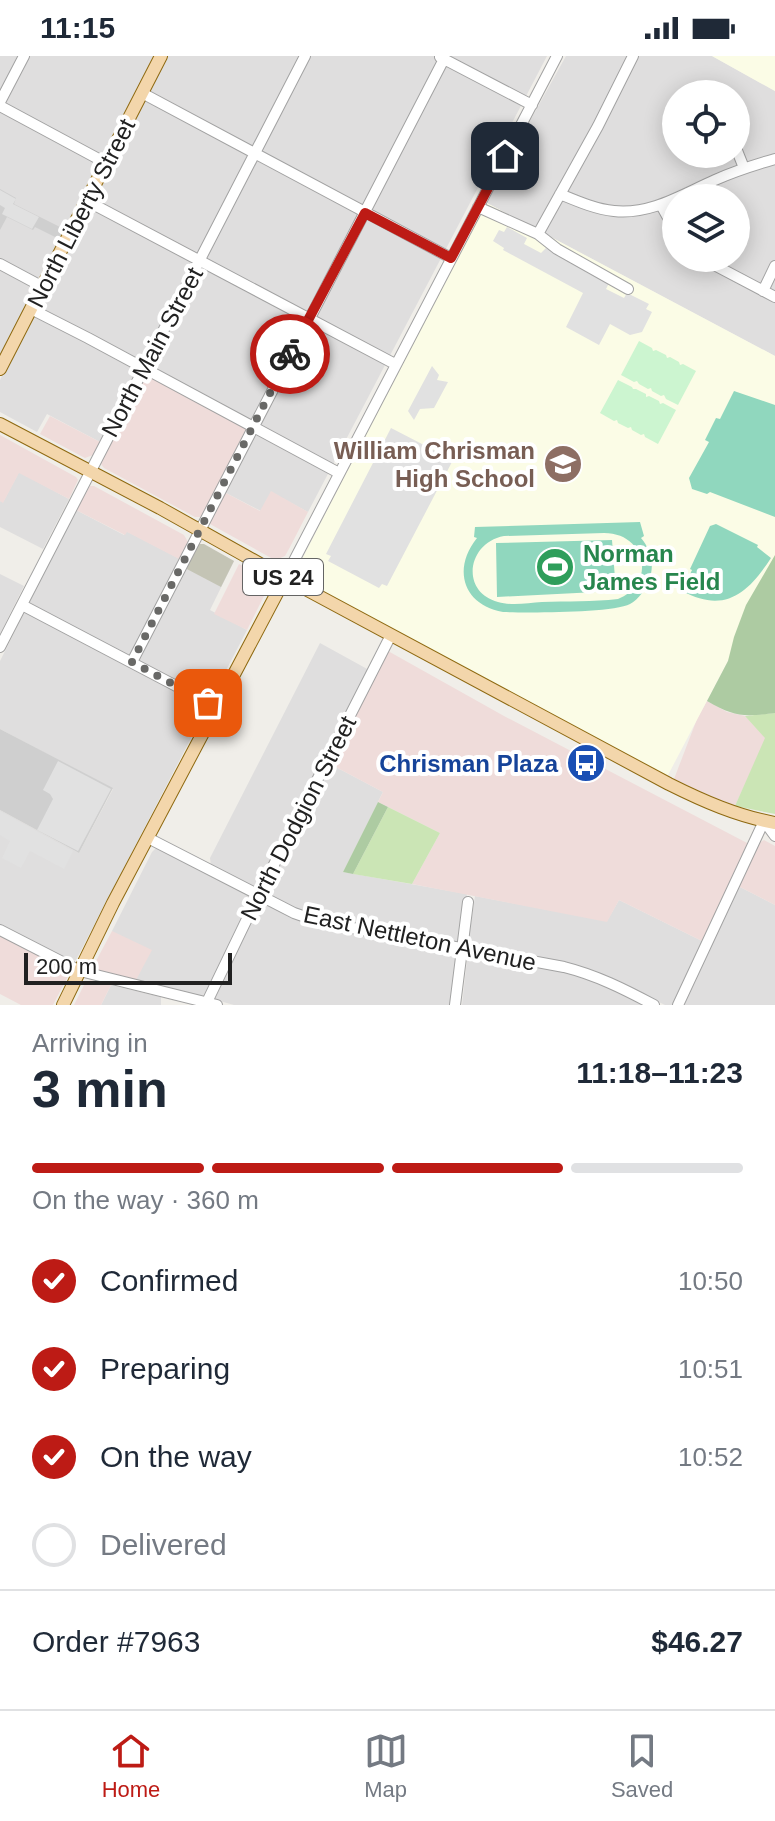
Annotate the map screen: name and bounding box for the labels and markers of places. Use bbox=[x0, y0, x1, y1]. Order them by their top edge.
pin bbox=[471, 122, 539, 190]
place label: William Chrisman High School bbox=[334, 437, 535, 492]
school or university icon: William Chrisman High School bbox=[542, 443, 584, 485]
place label: Norman James Field bbox=[583, 540, 720, 595]
sports icon: Norman James Field bbox=[534, 546, 576, 588]
pin bbox=[174, 669, 242, 737]
bus stop icon: Chrisman Plaza bbox=[565, 742, 607, 784]
place label: Chrisman Plaza bbox=[379, 750, 559, 777]

